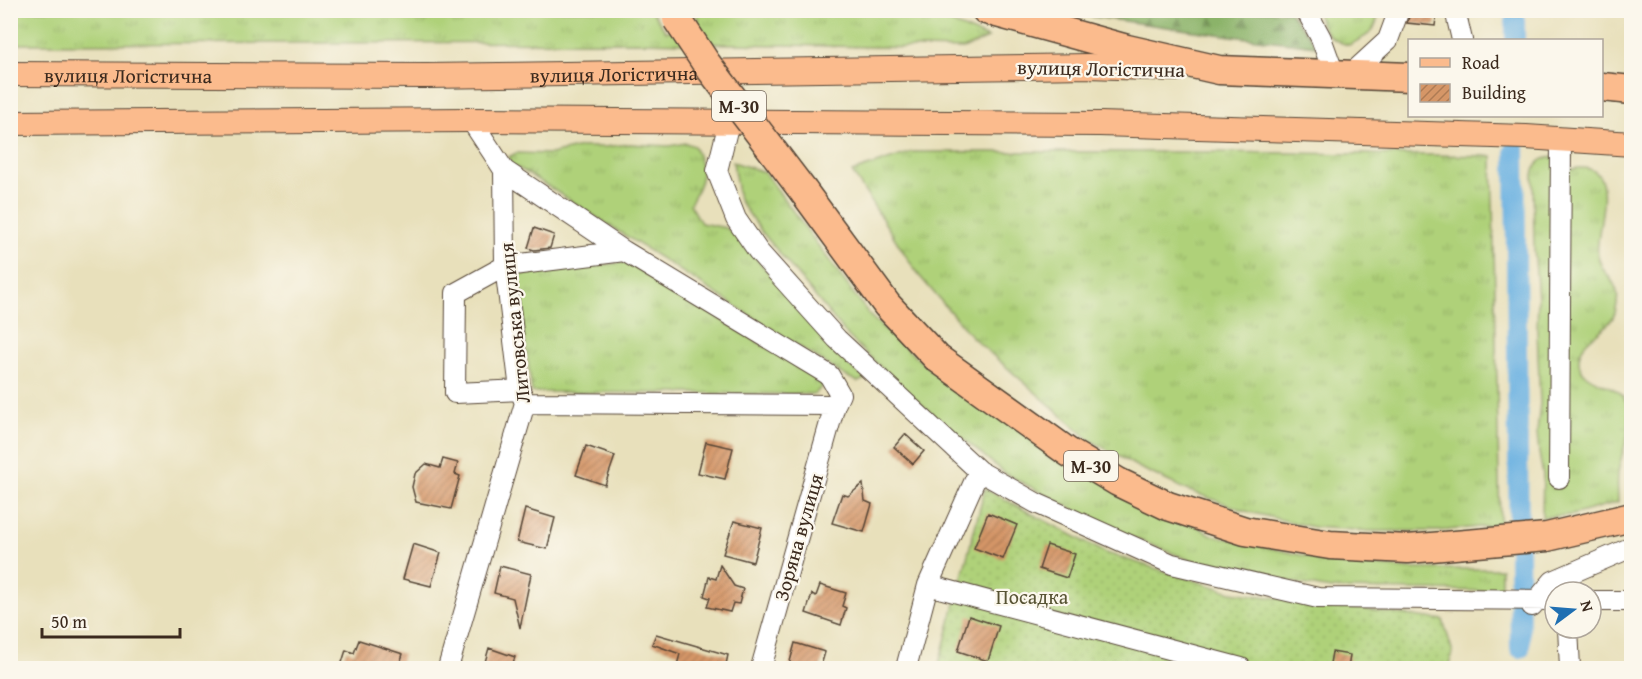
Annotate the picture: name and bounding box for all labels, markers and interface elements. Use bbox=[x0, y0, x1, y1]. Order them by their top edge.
legend bbox=[1408, 39, 1603, 117]
text: Road bbox=[1462, 49, 1500, 76]
street label: вулиця Логістична bbox=[1017, 52, 1186, 84]
street label: вулиця Логістична bbox=[530, 57, 699, 89]
street label: вулиця Логістична bbox=[44, 60, 213, 89]
text: Building bbox=[1462, 79, 1526, 106]
road number: М-30 bbox=[712, 91, 766, 121]
street label: Литовська вулиця bbox=[491, 241, 537, 405]
road number: М-30 bbox=[1064, 451, 1118, 481]
street label: Зоряна вулиця bbox=[766, 470, 830, 604]
north arrow bbox=[1543, 580, 1603, 640]
park label: Посадка bbox=[996, 582, 1069, 611]
text: N bbox=[1574, 597, 1601, 615]
scale bar bbox=[42, 601, 180, 639]
text: 50 m bbox=[51, 608, 87, 635]

